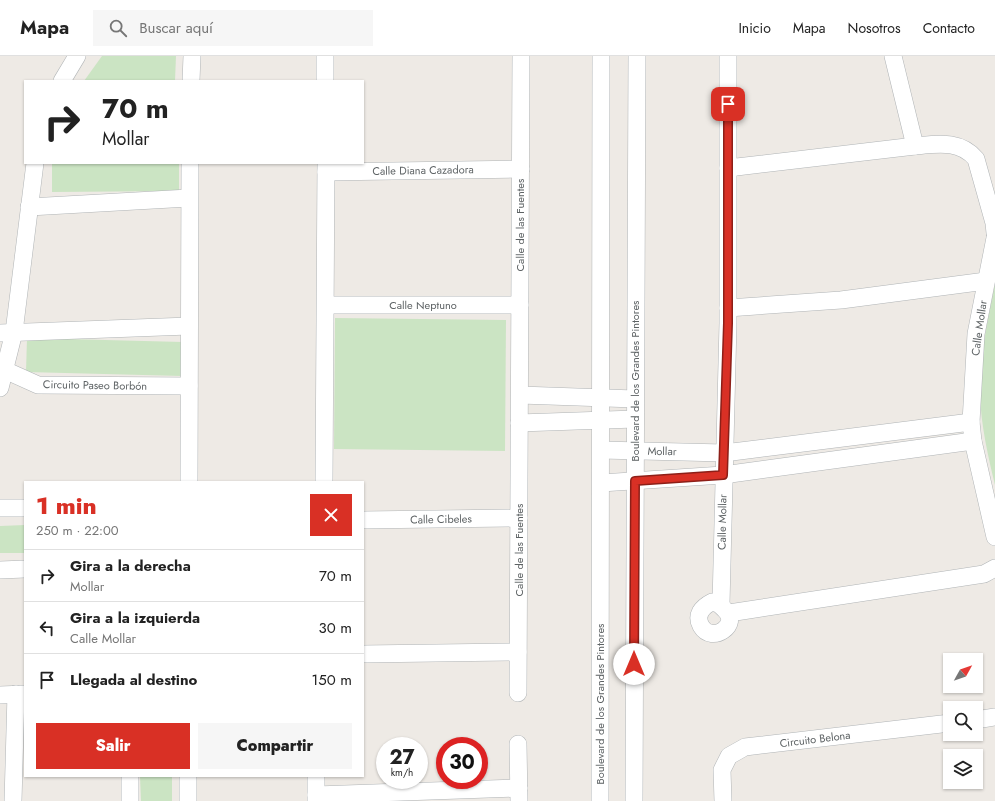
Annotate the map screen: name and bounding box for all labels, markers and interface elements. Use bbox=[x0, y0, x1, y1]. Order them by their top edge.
search box bbox=[93, 10, 373, 46]
text: Mapa bbox=[20, 14, 69, 41]
icon: search bbox=[107, 17, 129, 39]
text: Buscar aquí bbox=[139, 17, 213, 39]
text: Inicio bbox=[738, 18, 771, 38]
text: Mapa bbox=[793, 18, 826, 38]
text: Nosotros bbox=[848, 18, 901, 38]
text: Contacto bbox=[923, 18, 975, 38]
pin bbox=[711, 87, 745, 121]
text: 70 m bbox=[102, 88, 169, 129]
icon: arrive bbox=[717, 93, 739, 115]
icon: right bbox=[36, 96, 88, 148]
text: Mollar bbox=[102, 126, 150, 152]
street label: Calle Diana Cazadora bbox=[372, 161, 474, 179]
street label: Calle de las Fuentes bbox=[512, 178, 528, 271]
street label: Calle Neptuno bbox=[389, 297, 457, 313]
street label: Calle Mollar bbox=[967, 299, 991, 357]
street label: Boulevard de los Grandes Pintores bbox=[627, 300, 643, 461]
street label: Circuito Paseo Borbón bbox=[43, 376, 147, 394]
street label: Mollar bbox=[647, 443, 677, 459]
text: 1 min bbox=[36, 488, 97, 523]
button: close bbox=[310, 494, 352, 536]
street label: Calle Mollar bbox=[714, 494, 730, 550]
street label: Calle de las Fuentes bbox=[511, 503, 527, 596]
street label: Calle Cibeles bbox=[410, 510, 473, 528]
text: 250 m · 22:00 bbox=[36, 521, 119, 540]
text: Gira a la derecha bbox=[70, 555, 191, 577]
icon: right bbox=[36, 565, 58, 587]
text: 70 m bbox=[319, 565, 352, 587]
text: Mollar bbox=[70, 577, 104, 596]
text: Gira a la izquierda bbox=[70, 607, 200, 629]
icon: left bbox=[36, 617, 58, 639]
text: 30 m bbox=[319, 617, 352, 639]
street label: Boulevard de los Grandes Pintores bbox=[592, 623, 608, 784]
text: Calle Mollar bbox=[70, 629, 136, 648]
position arrow bbox=[613, 643, 655, 685]
north arrow bbox=[943, 653, 983, 693]
map controls bbox=[943, 653, 983, 789]
icon: arrive bbox=[36, 669, 58, 691]
text: Llegada al destino bbox=[70, 669, 197, 691]
text: 150 m bbox=[312, 669, 352, 691]
button: search bbox=[943, 701, 983, 741]
button: Salir bbox=[36, 723, 190, 769]
button: Compartir bbox=[198, 723, 352, 769]
street label: Circuito Belona bbox=[779, 727, 851, 751]
speed limit sign: 30 bbox=[436, 737, 488, 789]
text: 27 bbox=[389, 743, 415, 772]
button: layers bbox=[943, 749, 983, 789]
text: km/h bbox=[391, 765, 413, 780]

